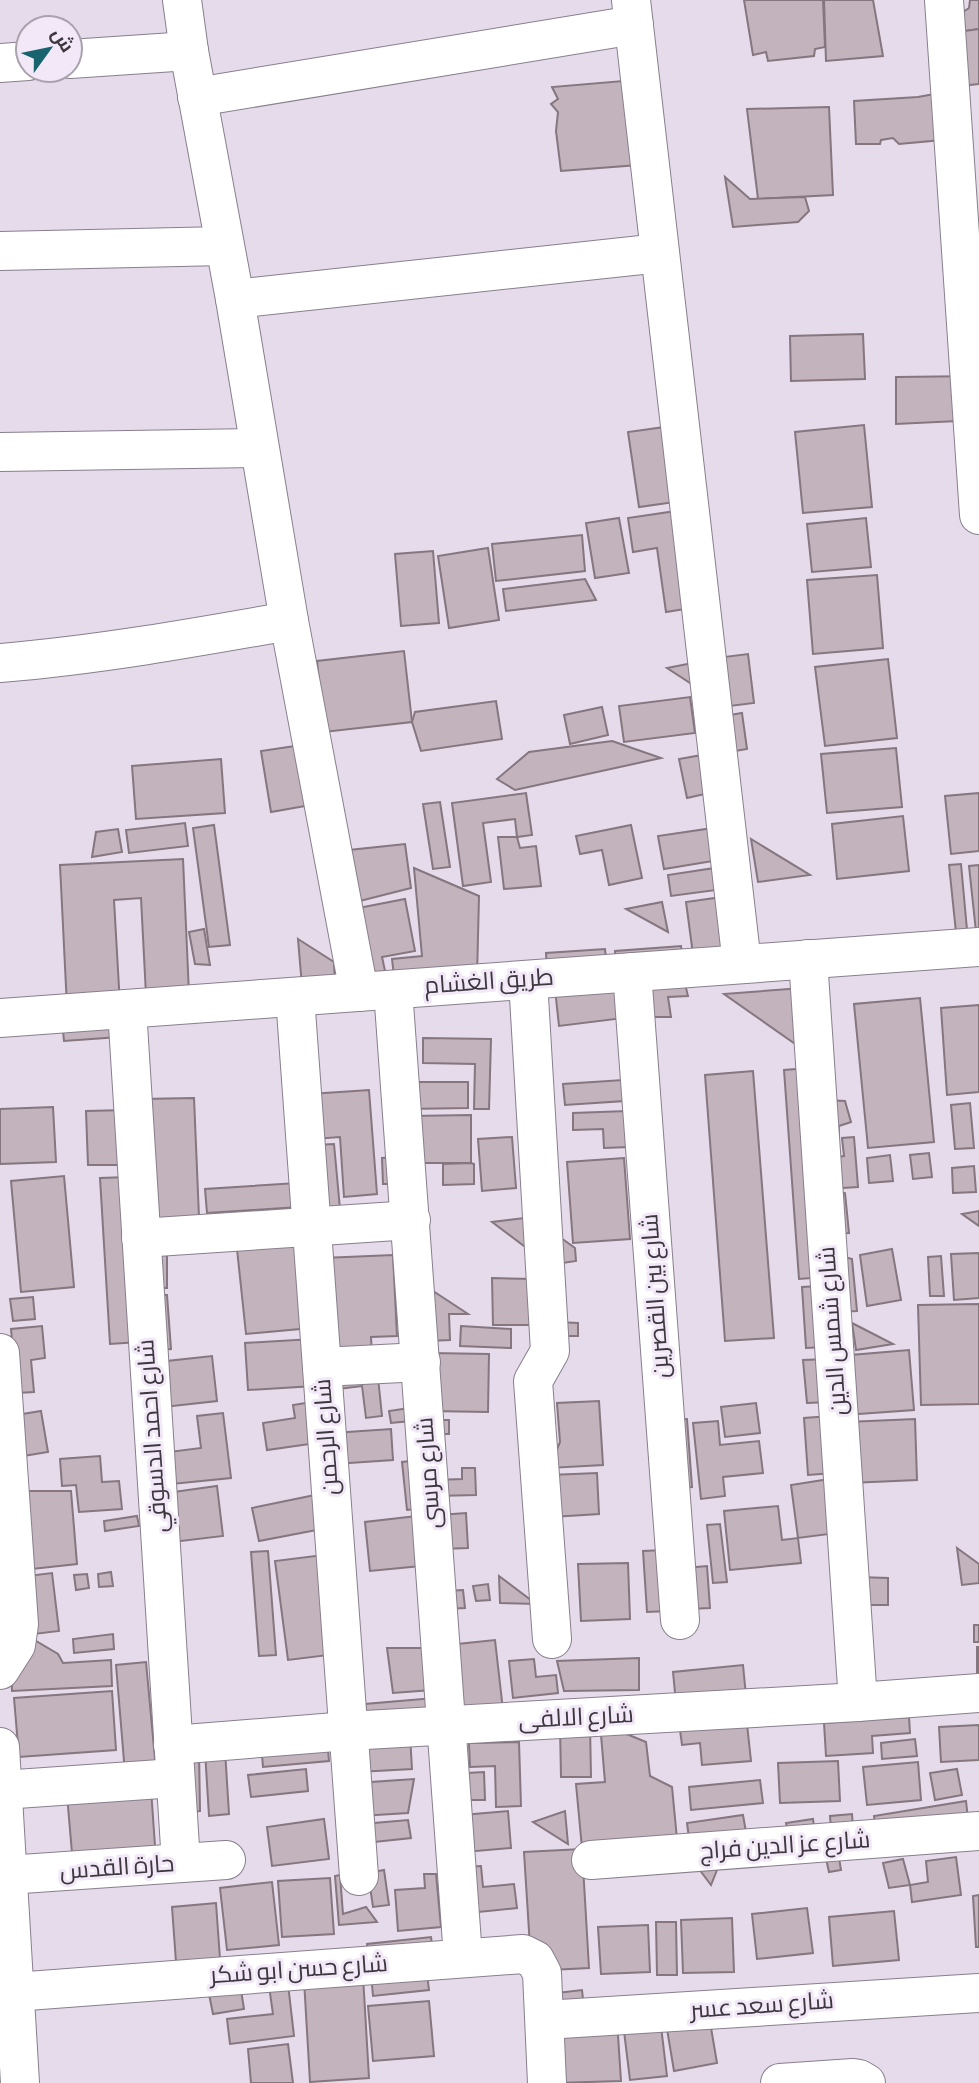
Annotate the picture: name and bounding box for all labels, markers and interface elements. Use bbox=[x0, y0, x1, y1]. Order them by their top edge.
north arrow bbox=[14, 14, 84, 84]
text: ش bbox=[47, 25, 77, 57]
street label: طريق الغشام bbox=[423, 965, 555, 1001]
street label: شارع بين القصرين bbox=[637, 1213, 677, 1379]
street label: شارع شمس الدين bbox=[814, 1245, 854, 1416]
street label: شارع احمد الدسوقي bbox=[133, 1338, 178, 1534]
street label: شارع الرحمن bbox=[310, 1378, 346, 1496]
street label: شارع مرسى bbox=[412, 1416, 448, 1530]
street label: شارع الالفى bbox=[518, 1702, 634, 1736]
street label: شارع عز الدين فراج bbox=[699, 1827, 871, 1867]
street label: حارة القدس bbox=[59, 1852, 175, 1885]
street label: شارع حسن ابو شكر bbox=[207, 1951, 389, 1991]
street label: شارع سعد عسر bbox=[687, 1988, 835, 2026]

